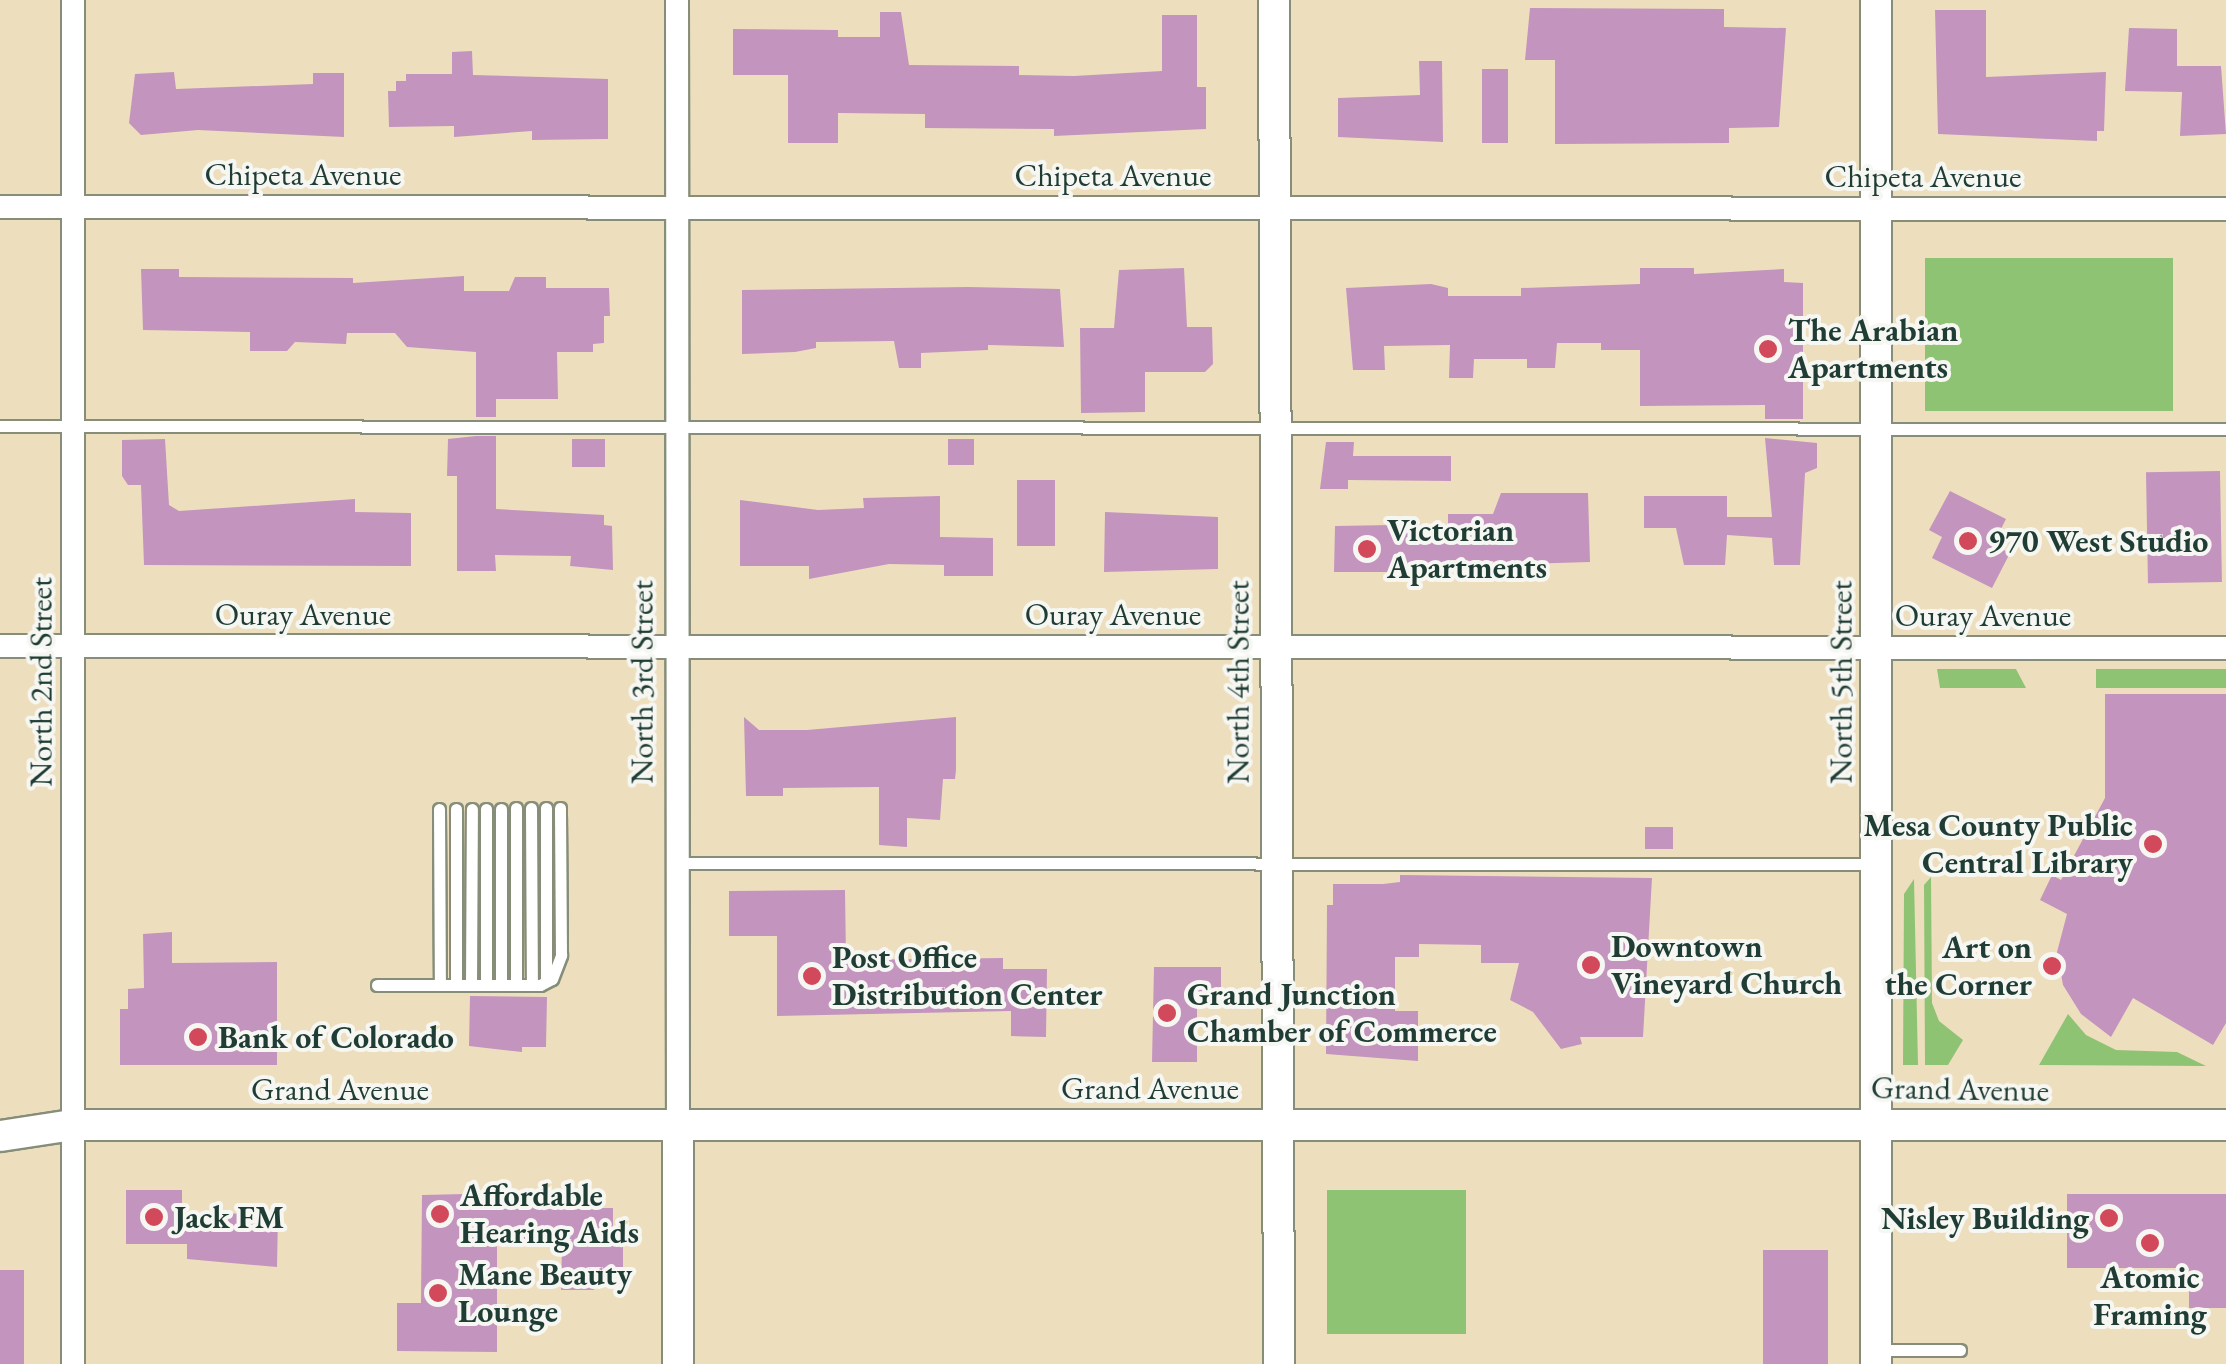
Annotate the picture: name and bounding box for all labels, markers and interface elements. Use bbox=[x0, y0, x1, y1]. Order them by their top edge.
street label: Chipeta Avenue bbox=[204, 155, 402, 193]
street label: Chipeta Avenue bbox=[1014, 156, 1212, 194]
street label: Chipeta Avenue bbox=[1824, 157, 2022, 195]
place label: The Arabian Apartments bbox=[1788, 312, 1958, 387]
marker: The Arabian Apartments bbox=[1757, 338, 1779, 360]
place label: Victorian Apartments bbox=[1387, 512, 1547, 587]
place label: 970 West Studio bbox=[1988, 522, 2208, 560]
marker: 970 West Studio bbox=[1957, 530, 1979, 552]
marker: Victorian Apartments bbox=[1356, 538, 1378, 560]
street label: North 2nd Street bbox=[22, 577, 60, 787]
street label: North 3rd Street bbox=[623, 580, 661, 784]
street label: North 4th Street bbox=[1219, 580, 1257, 784]
street label: North 5th Street bbox=[1822, 580, 1860, 784]
street label: Ouray Avenue bbox=[215, 595, 391, 633]
street label: Ouray Avenue bbox=[1025, 595, 1201, 633]
street label: Ouray Avenue bbox=[1895, 596, 2071, 634]
place label: Mesa County Public Central Library bbox=[1863, 807, 2133, 882]
marker: Mesa County Public Central Library bbox=[2142, 833, 2164, 855]
place label: Downtown Vineyard Church bbox=[1611, 928, 1842, 1003]
place label: Art on the Corner bbox=[1884, 929, 2032, 1004]
place label: Post Office Distribution Center bbox=[832, 939, 1103, 1014]
marker: Downtown Vineyard Church bbox=[1580, 954, 1602, 976]
marker: Art on the Corner bbox=[2041, 955, 2063, 977]
marker: Post Office Distribution Center bbox=[801, 965, 823, 987]
place label: Grand Junction Chamber of Commerce bbox=[1187, 976, 1497, 1051]
marker: Grand Junction Chamber of Commerce bbox=[1156, 1002, 1178, 1024]
place label: Bank of Colorado bbox=[218, 1018, 454, 1056]
marker: Bank of Colorado bbox=[187, 1026, 209, 1048]
street label: Grand Avenue bbox=[1871, 1068, 2049, 1110]
street label: Grand Avenue bbox=[1061, 1069, 1239, 1107]
street label: Grand Avenue bbox=[251, 1070, 429, 1108]
place label: Affordable Hearing Aids bbox=[460, 1177, 639, 1252]
place label: Jack FM bbox=[174, 1198, 284, 1236]
place label: Nisley Building bbox=[1881, 1199, 2089, 1237]
marker: Affordable Hearing Aids bbox=[429, 1203, 451, 1225]
marker: Jack FM bbox=[143, 1206, 165, 1228]
marker: Nisley Building bbox=[2098, 1207, 2120, 1229]
marker: Atomic Framing bbox=[2139, 1232, 2161, 1254]
place label: Mane Beauty Lounge bbox=[458, 1256, 632, 1331]
place label: Atomic Framing bbox=[2093, 1259, 2207, 1334]
marker: Mane Beauty Lounge bbox=[427, 1282, 449, 1304]

